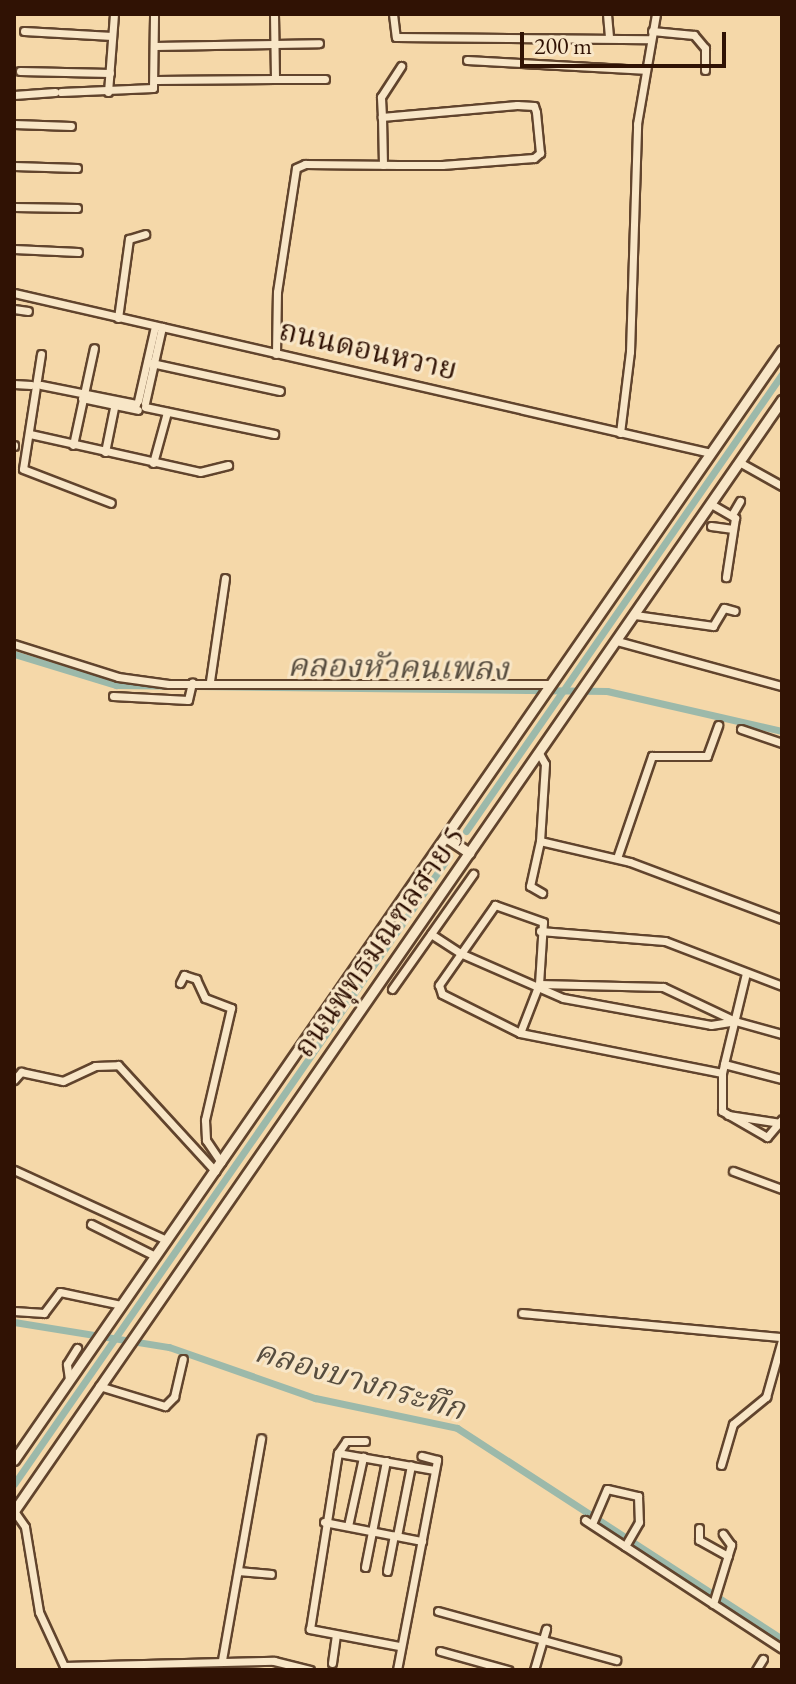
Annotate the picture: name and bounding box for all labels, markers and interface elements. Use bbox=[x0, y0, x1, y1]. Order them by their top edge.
scale bar bbox=[524, 16, 730, 66]
text: 200 m bbox=[534, 30, 592, 61]
street label: ถนนดอนหวาย bbox=[276, 312, 460, 388]
water label: คลองหัวคนเพลง bbox=[287, 646, 509, 688]
street label: ถนนพุทธมณฑลสาย 5 bbox=[286, 820, 472, 1064]
water label: คลองบางกระทึก bbox=[250, 1332, 470, 1428]

